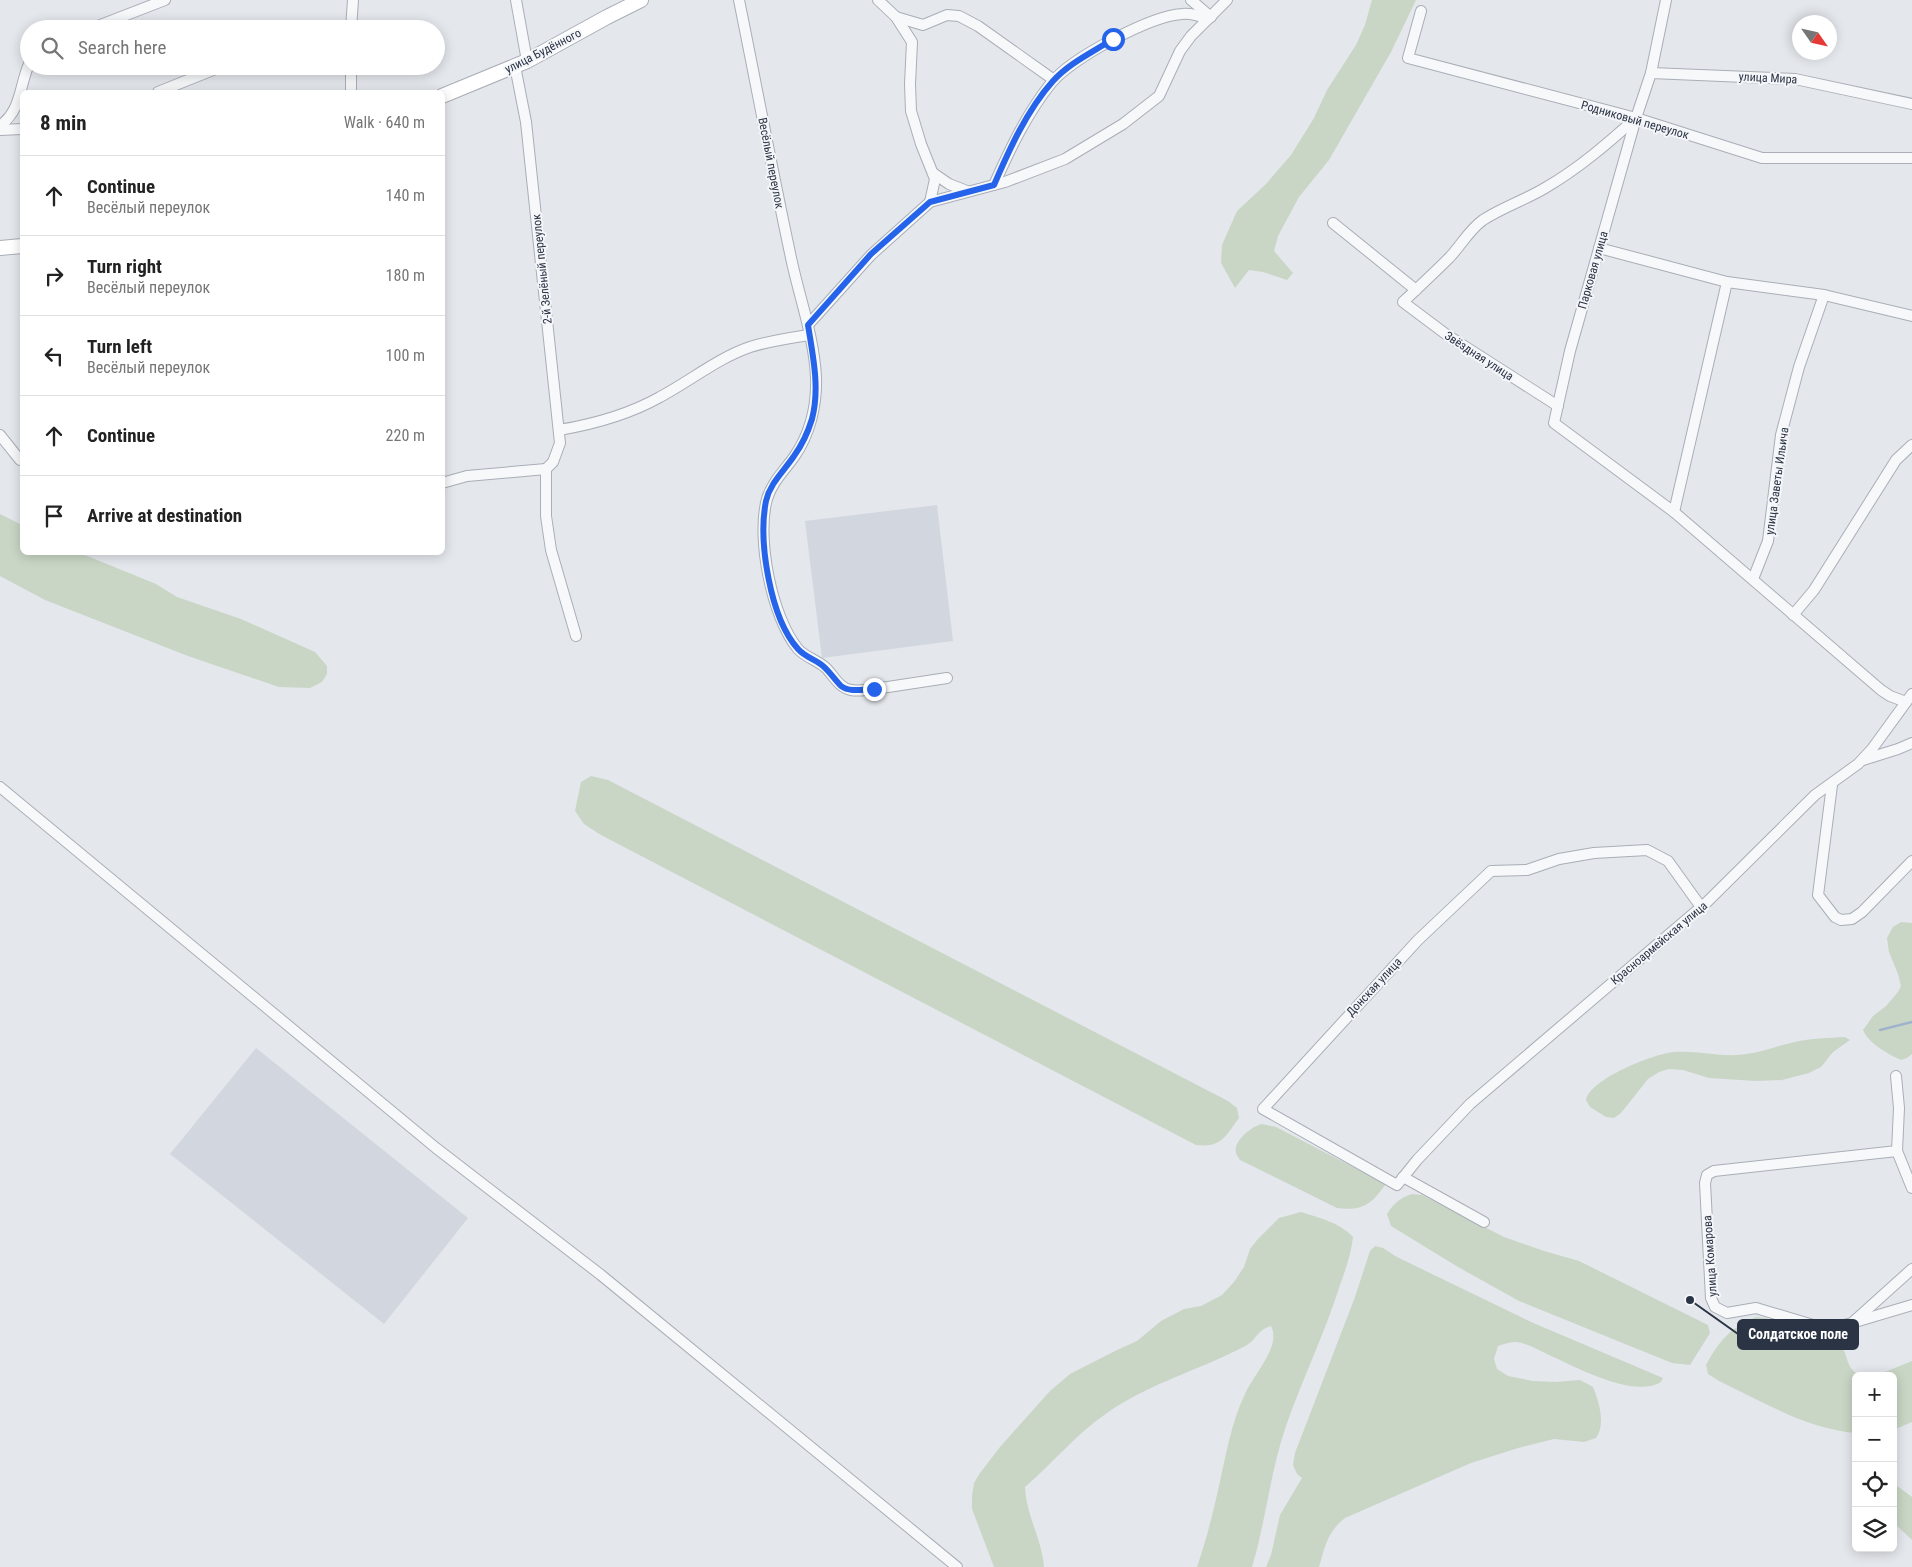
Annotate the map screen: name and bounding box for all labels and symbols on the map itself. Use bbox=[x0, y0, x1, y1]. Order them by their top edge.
north arrow bbox=[1792, 15, 1837, 60]
street label: улица Будённого bbox=[503, 26, 583, 76]
route start bbox=[1102, 28, 1125, 51]
street label: улица Мира bbox=[1738, 69, 1798, 87]
street label: Родниковый переулок bbox=[1580, 98, 1691, 142]
street label: Весёлый переулок bbox=[755, 116, 787, 210]
street label: 2-й Зелёный переулок bbox=[529, 213, 555, 325]
street label: Парковая улица bbox=[1575, 229, 1611, 310]
street label: Звёздная улица bbox=[1442, 329, 1516, 384]
street label: улица Заветы Ильича bbox=[1763, 426, 1792, 536]
route end bbox=[863, 678, 886, 701]
street label: Красноармейская улица bbox=[1608, 898, 1710, 987]
street label: Донская улица bbox=[1343, 955, 1405, 1019]
street label: улица Комарова bbox=[1700, 1215, 1720, 1297]
callout: Солдатское поле bbox=[1738, 1320, 1858, 1349]
text: Солдатское поле bbox=[1748, 1326, 1848, 1342]

